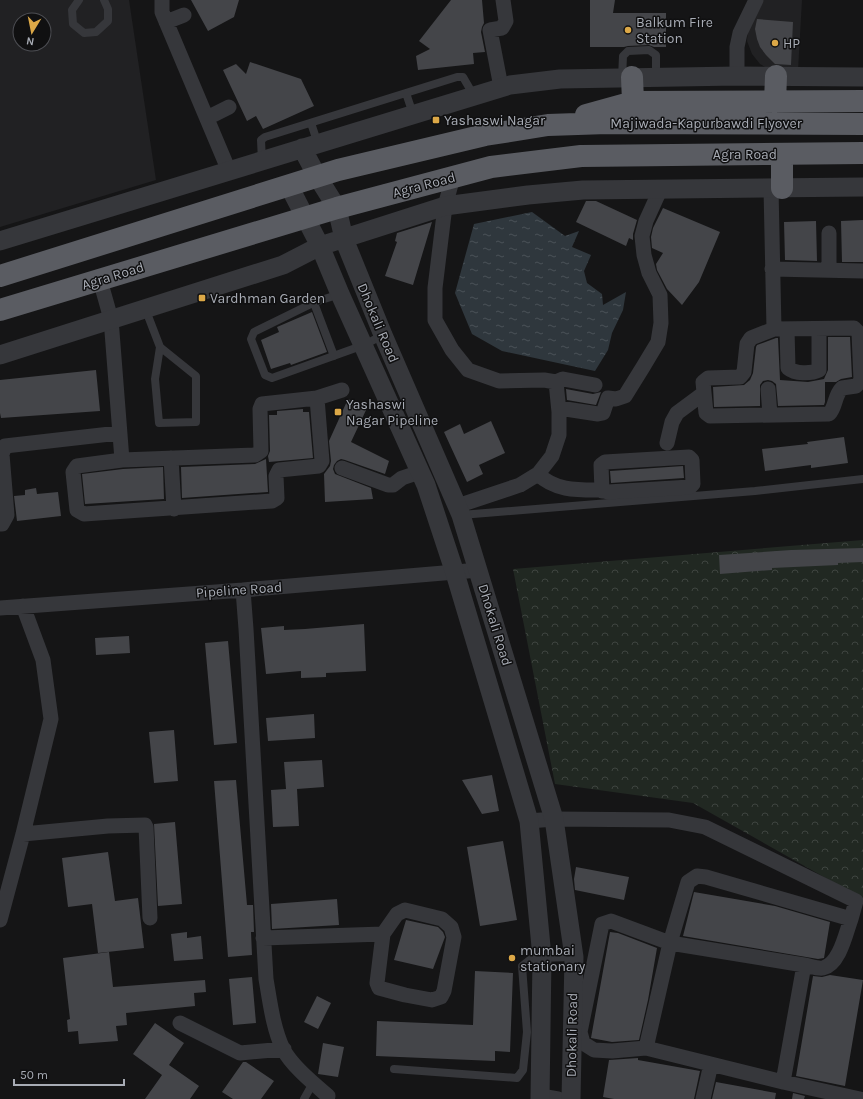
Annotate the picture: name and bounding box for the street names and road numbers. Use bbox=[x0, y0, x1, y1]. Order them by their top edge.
street label: Majiwada-Kapurbawdi Flyover bbox=[610, 115, 803, 132]
street label: Agra Road bbox=[713, 146, 777, 163]
street label: Agra Road bbox=[391, 168, 457, 202]
street label: Agra Road bbox=[80, 258, 146, 294]
street label: Dhokali Road bbox=[354, 281, 402, 365]
street label: Pipeline Road bbox=[195, 579, 283, 601]
street label: Dhokali Road bbox=[475, 582, 515, 668]
street label: Dhokali Road bbox=[563, 993, 581, 1077]

